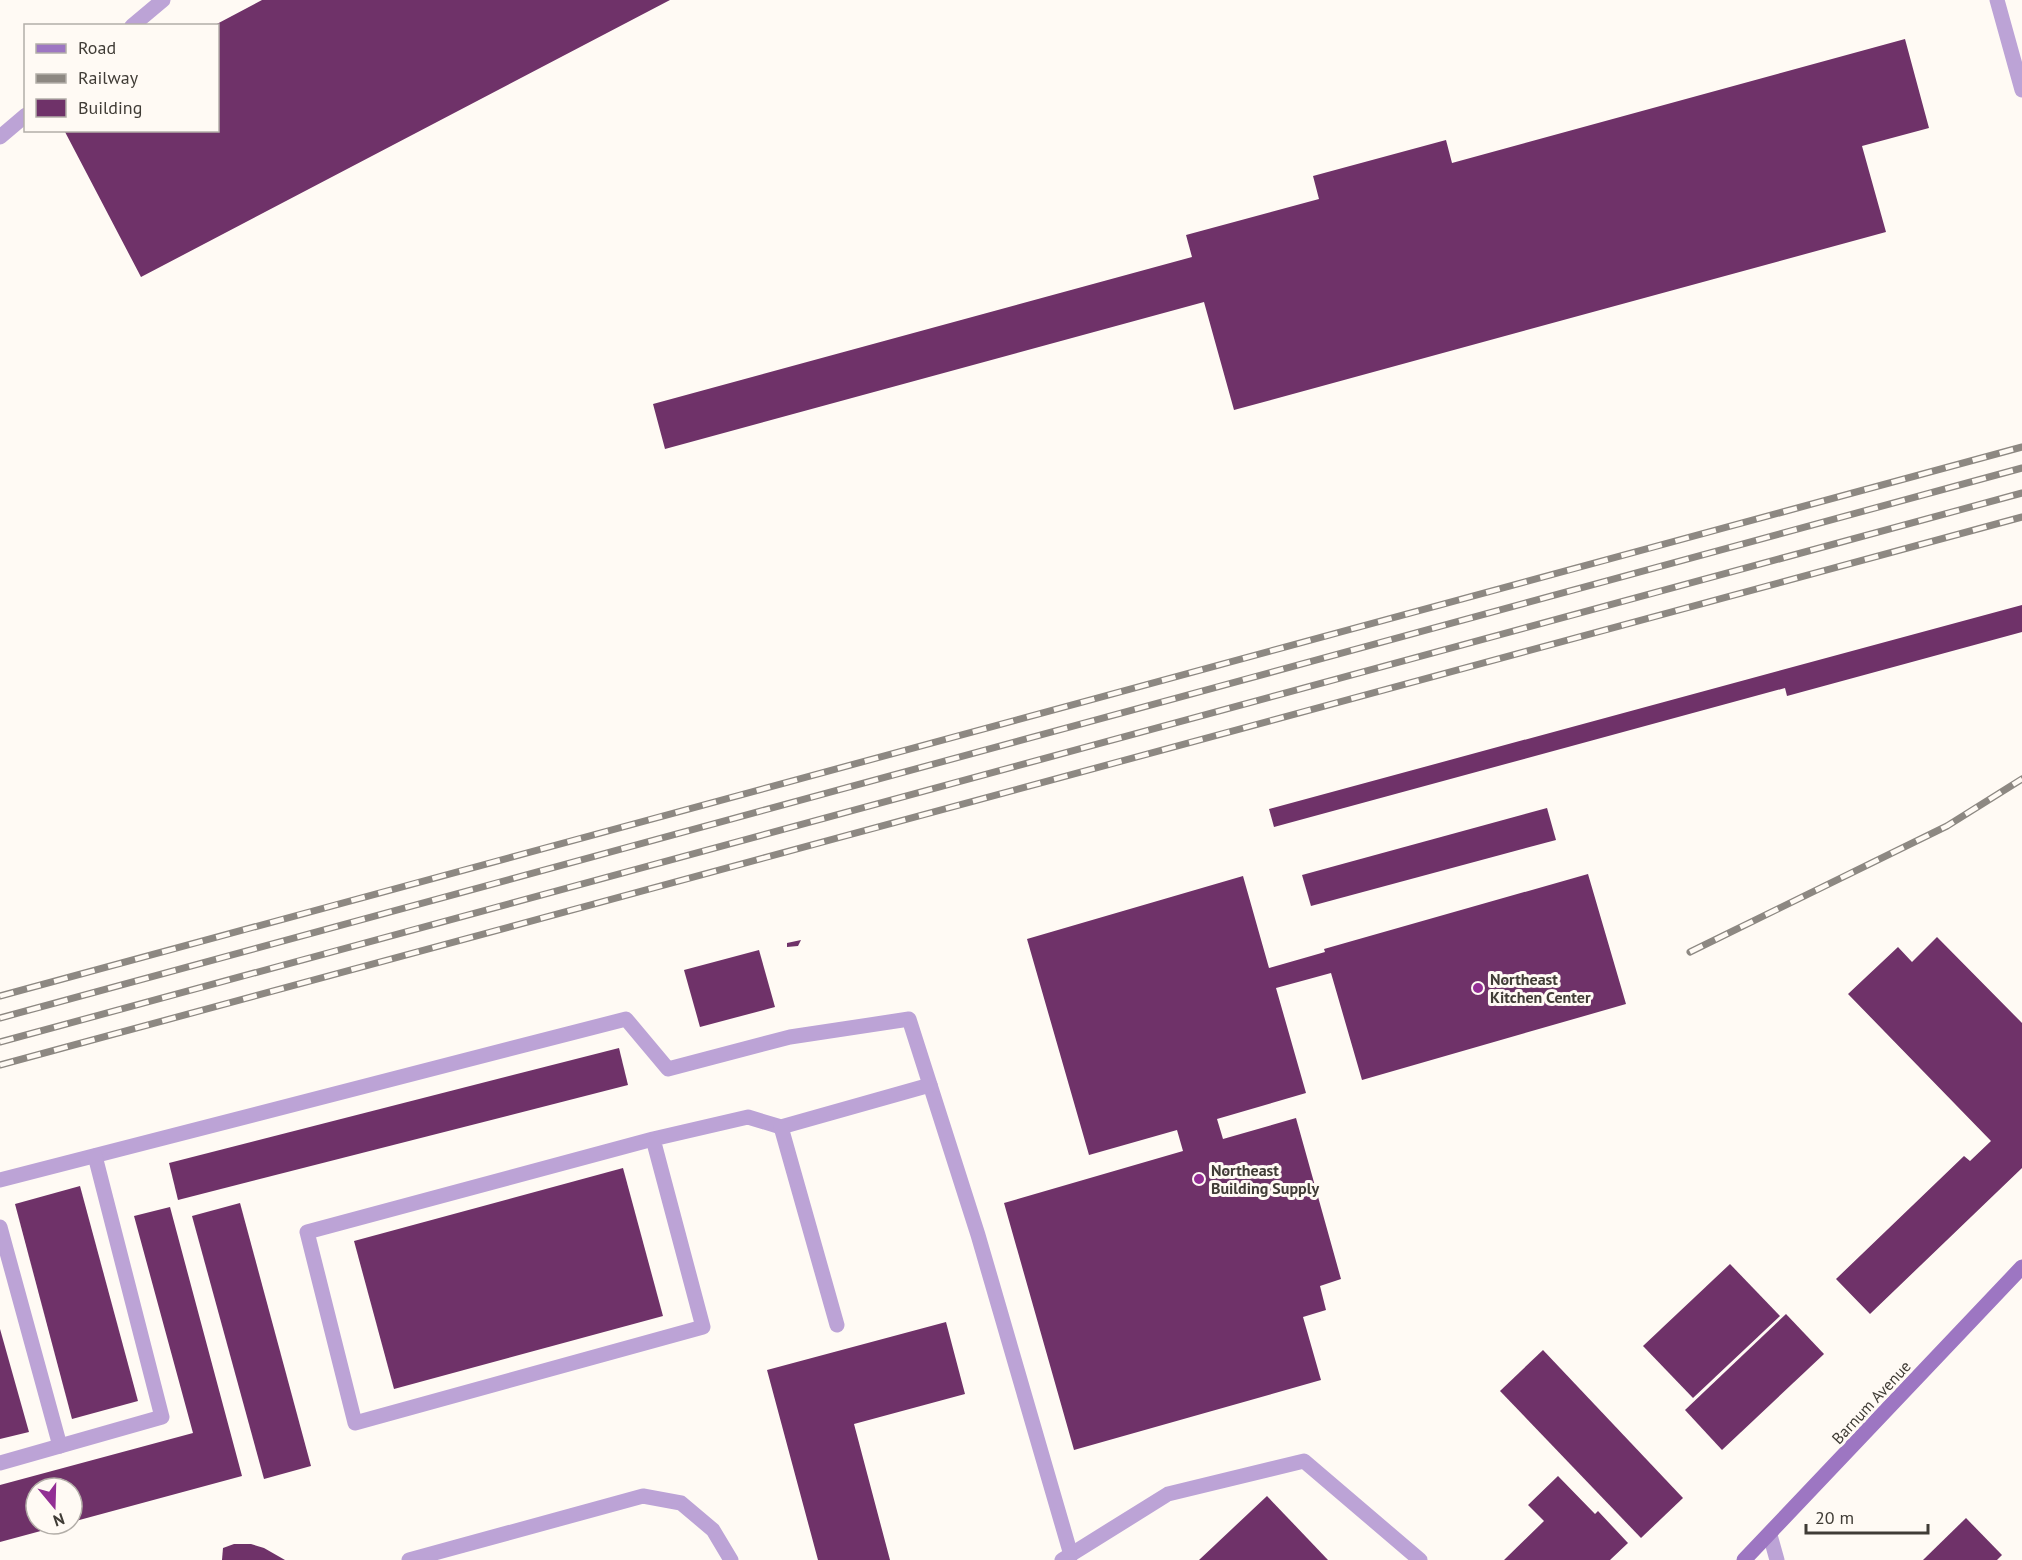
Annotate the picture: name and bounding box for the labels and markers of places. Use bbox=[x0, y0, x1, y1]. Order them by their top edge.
place label: Northeast Kitchen Center bbox=[1490, 969, 1591, 1007]
marker: Northeast Kitchen Center bbox=[1471, 981, 1485, 995]
place label: Northeast Building Supply bbox=[1211, 1160, 1319, 1198]
marker: Northeast Building Supply bbox=[1192, 1172, 1206, 1186]

